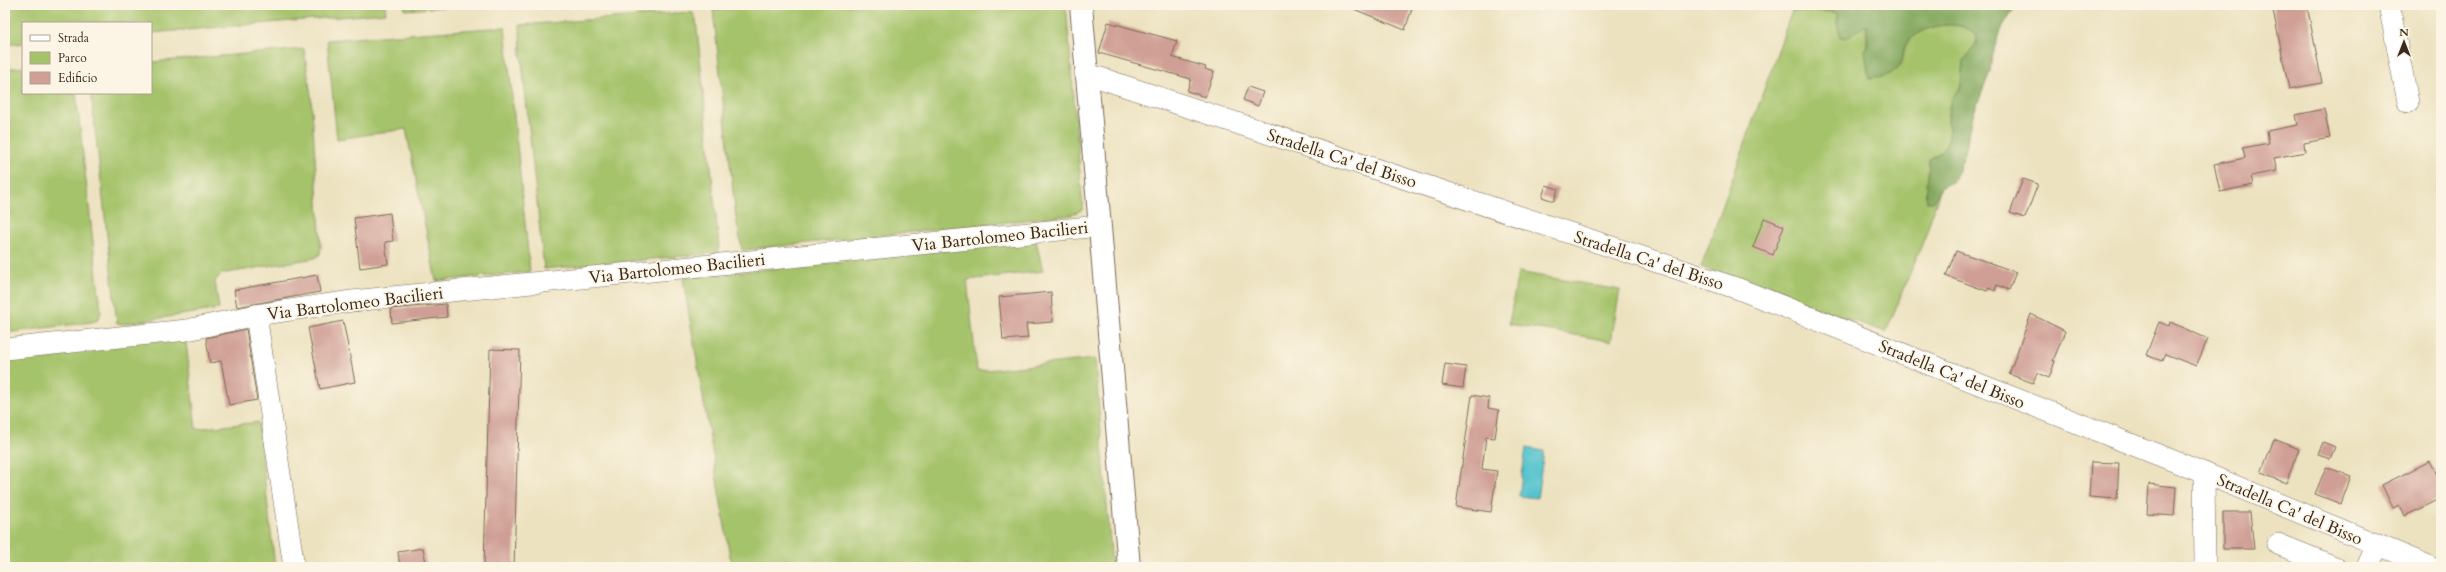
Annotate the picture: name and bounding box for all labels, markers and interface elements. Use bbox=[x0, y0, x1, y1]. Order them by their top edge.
legend bbox=[22, 22, 152, 94]
north arrow bbox=[2384, 22, 2424, 62]
text: N bbox=[2399, 25, 2409, 40]
text: Strada bbox=[58, 30, 90, 46]
text: Parco bbox=[58, 50, 87, 66]
text: Edificio bbox=[58, 70, 98, 86]
street label: Stradella Ca' del Bisso bbox=[1264, 123, 1420, 194]
street label: Via Bartolomeo Bacilieri bbox=[911, 216, 1090, 257]
street label: Stradella Ca' del Bisso bbox=[1571, 225, 1727, 296]
street label: Via Bartolomeo Bacilieri bbox=[588, 248, 767, 289]
street label: Via Bartolomeo Bacilieri bbox=[266, 281, 445, 326]
street label: Stradella Ca' del Bisso bbox=[1875, 335, 2028, 414]
street label: Stradella Ca' del Bisso bbox=[2213, 468, 2366, 551]

